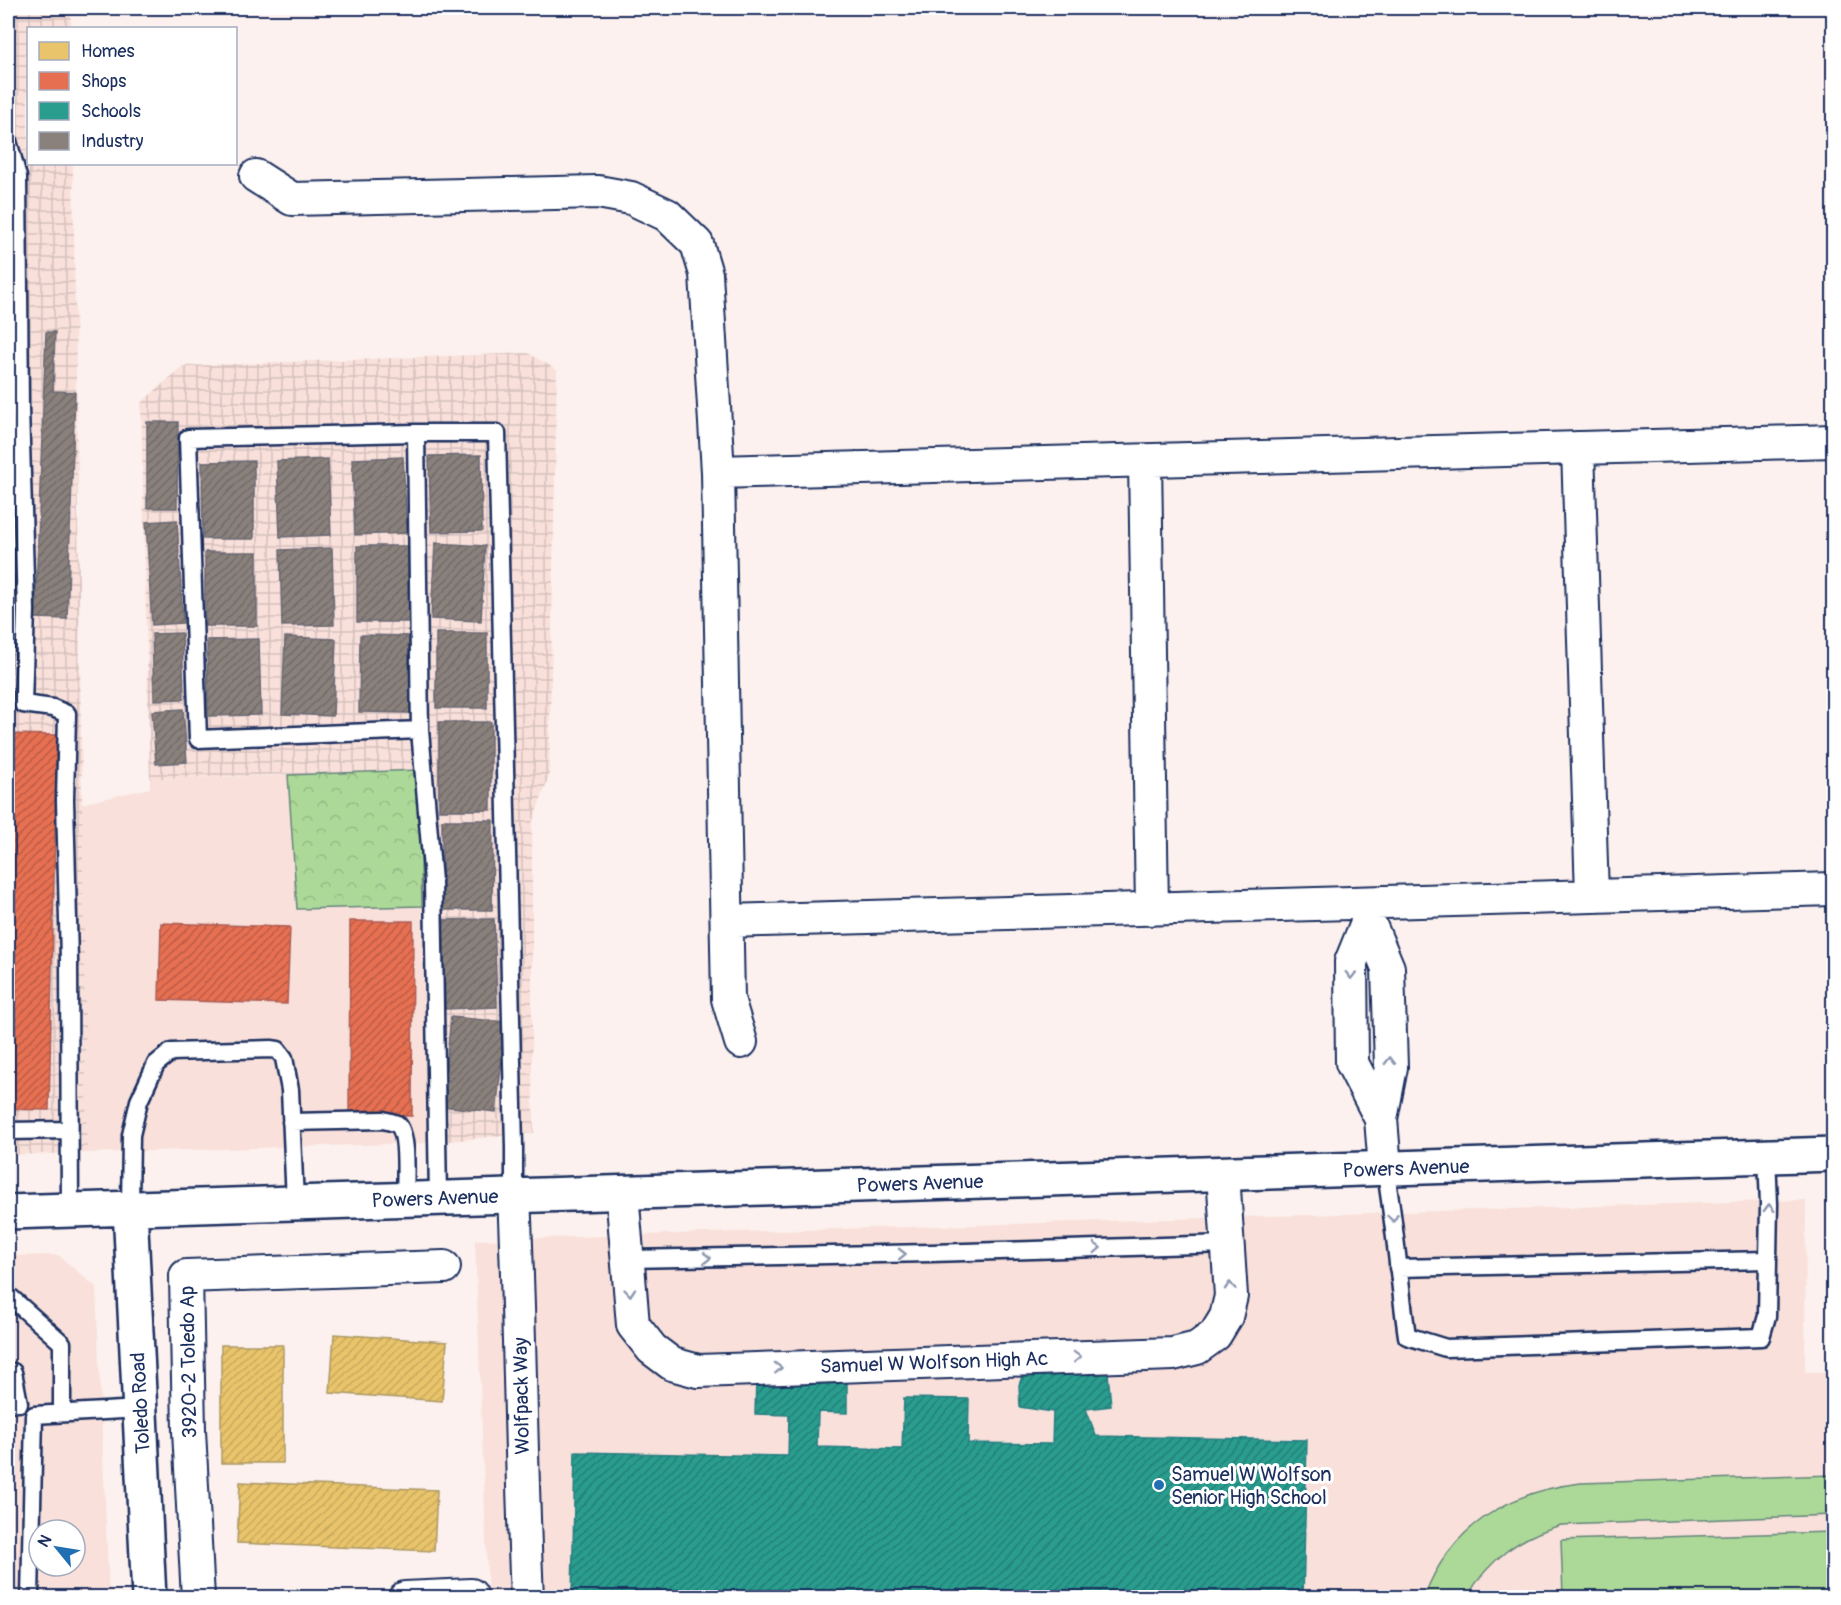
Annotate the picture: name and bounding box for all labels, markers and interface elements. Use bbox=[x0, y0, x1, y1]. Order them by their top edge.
legend bbox=[27, 27, 237, 165]
text: Homes bbox=[81, 40, 134, 63]
text: Shops bbox=[81, 70, 126, 93]
text: Schools bbox=[81, 100, 141, 123]
text: Industry bbox=[81, 130, 144, 153]
one-way arrow bbox=[1345, 971, 1357, 980]
one-way arrow bbox=[1384, 1057, 1396, 1066]
street label: Powers Avenue bbox=[1342, 1154, 1470, 1183]
street label: Powers Avenue bbox=[856, 1169, 984, 1198]
street label: Powers Avenue bbox=[371, 1184, 499, 1213]
one-way arrow bbox=[1763, 1203, 1775, 1212]
one-way arrow bbox=[1387, 1213, 1399, 1223]
one-way arrow bbox=[1092, 1242, 1101, 1255]
one-way arrow bbox=[898, 1248, 907, 1260]
one-way arrow bbox=[703, 1252, 712, 1264]
one-way arrow bbox=[1224, 1282, 1237, 1291]
street label: 3920-2 Toledo Ap bbox=[175, 1285, 202, 1439]
one-way arrow bbox=[623, 1288, 636, 1297]
street label: Wolfpack Way bbox=[508, 1337, 535, 1455]
street label: Samuel W Wolfson High Ac bbox=[819, 1346, 1049, 1379]
one-way arrow bbox=[1073, 1351, 1082, 1363]
street label: Toledo Road bbox=[125, 1352, 156, 1454]
one-way arrow bbox=[773, 1361, 782, 1374]
place label: Samuel W Wolfson Senior High School bbox=[1171, 1462, 1332, 1510]
marker: Samuel W Wolfson Senior High School bbox=[1152, 1478, 1166, 1492]
north arrow bbox=[27, 1518, 87, 1578]
text: N bbox=[34, 1531, 56, 1551]

